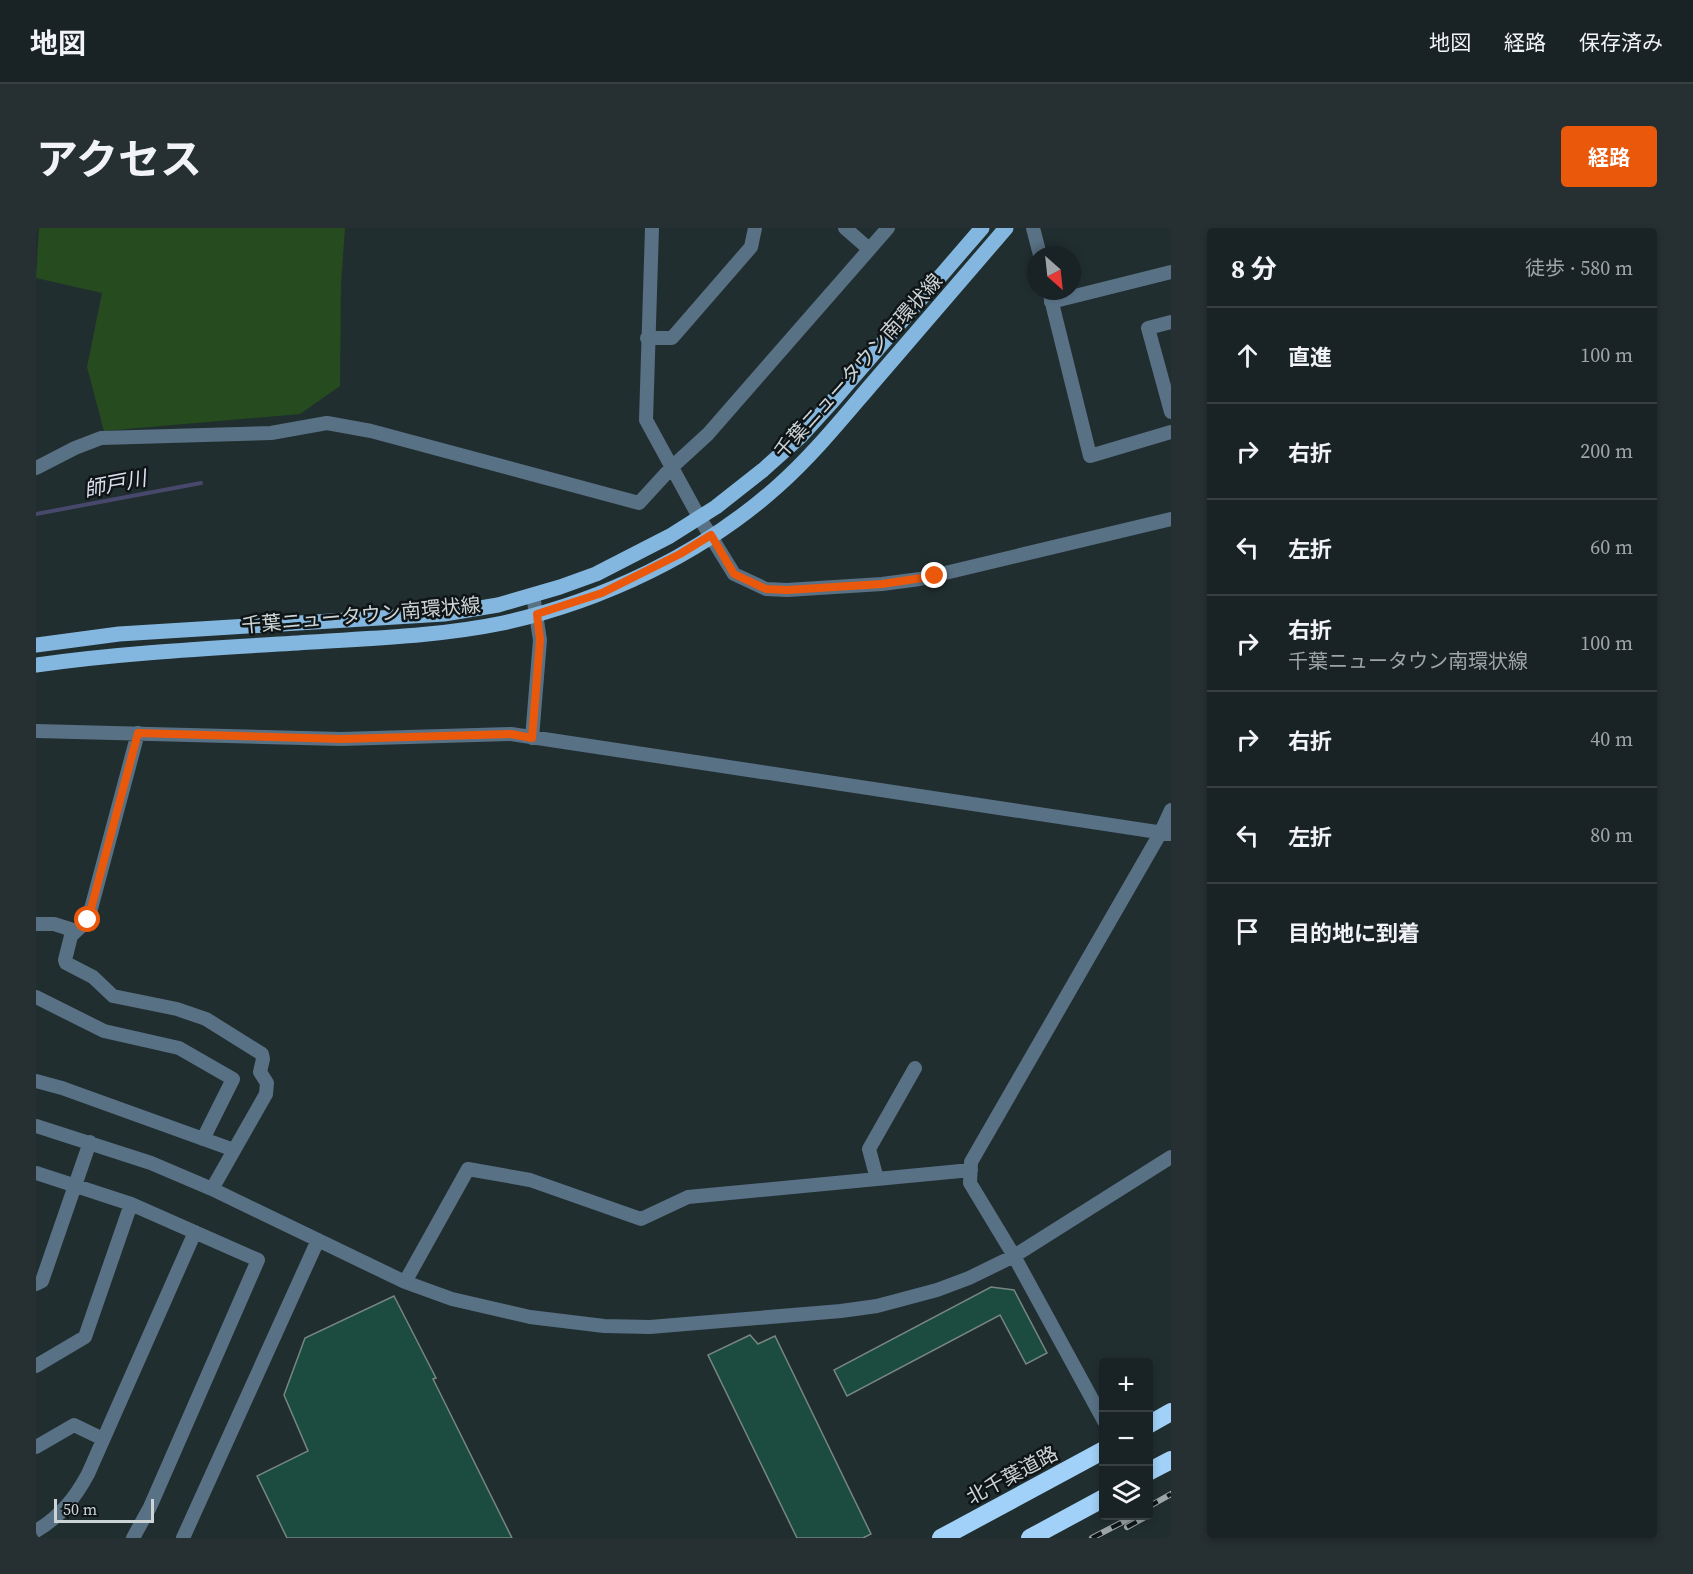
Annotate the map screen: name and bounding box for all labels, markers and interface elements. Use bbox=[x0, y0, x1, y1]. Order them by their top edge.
text: 地図 bbox=[30, 24, 86, 62]
text: 地図 bbox=[1429, 28, 1471, 57]
text: 経路 bbox=[1504, 28, 1546, 57]
text: 保存済み bbox=[1579, 28, 1663, 57]
button: 経路 bbox=[1561, 126, 1657, 187]
text: アクセス bbox=[36, 130, 202, 188]
north arrow bbox=[1027, 246, 1081, 300]
text: 8 分 bbox=[1231, 251, 1277, 287]
text: 徒歩 · 580 m bbox=[1525, 254, 1633, 282]
street label: 千葉ニュータウン南環状線 bbox=[767, 267, 949, 465]
icon: ahead bbox=[1231, 339, 1264, 372]
text: 100 m bbox=[1580, 341, 1633, 369]
text: 直進 bbox=[1288, 342, 1332, 372]
icon: right bbox=[1231, 435, 1264, 468]
text: 200 m bbox=[1580, 437, 1633, 465]
text: 右折 bbox=[1288, 438, 1332, 468]
water label: 師戸川 bbox=[81, 463, 151, 504]
icon: left bbox=[1231, 531, 1264, 564]
text: 60 m bbox=[1590, 533, 1633, 561]
text: 左折 bbox=[1288, 534, 1332, 564]
route end bbox=[921, 562, 947, 588]
street label: 千葉ニュータウン南環状線 bbox=[240, 591, 482, 639]
text: 右折 bbox=[1288, 615, 1332, 645]
icon: right bbox=[1231, 627, 1264, 660]
text: 100 m bbox=[1580, 629, 1633, 657]
text: 千葉ニュータウン南環状線 bbox=[1288, 647, 1528, 675]
icon: right bbox=[1231, 723, 1264, 756]
text: 40 m bbox=[1590, 725, 1633, 753]
text: 右折 bbox=[1288, 726, 1332, 756]
icon: left bbox=[1231, 819, 1264, 852]
text: 80 m bbox=[1590, 821, 1633, 849]
text: 左折 bbox=[1288, 822, 1332, 852]
route start bbox=[74, 906, 100, 932]
icon: arrive bbox=[1231, 915, 1264, 948]
text: 目的地に到着 bbox=[1288, 918, 1420, 948]
map controls bbox=[1099, 1358, 1153, 1520]
button: + bbox=[1099, 1358, 1153, 1412]
button: − bbox=[1099, 1412, 1153, 1466]
street label: 北千葉道路 bbox=[961, 1439, 1063, 1511]
button: layers bbox=[1099, 1466, 1153, 1520]
scale bar bbox=[54, 1496, 154, 1524]
text: 50 m bbox=[63, 1498, 97, 1520]

